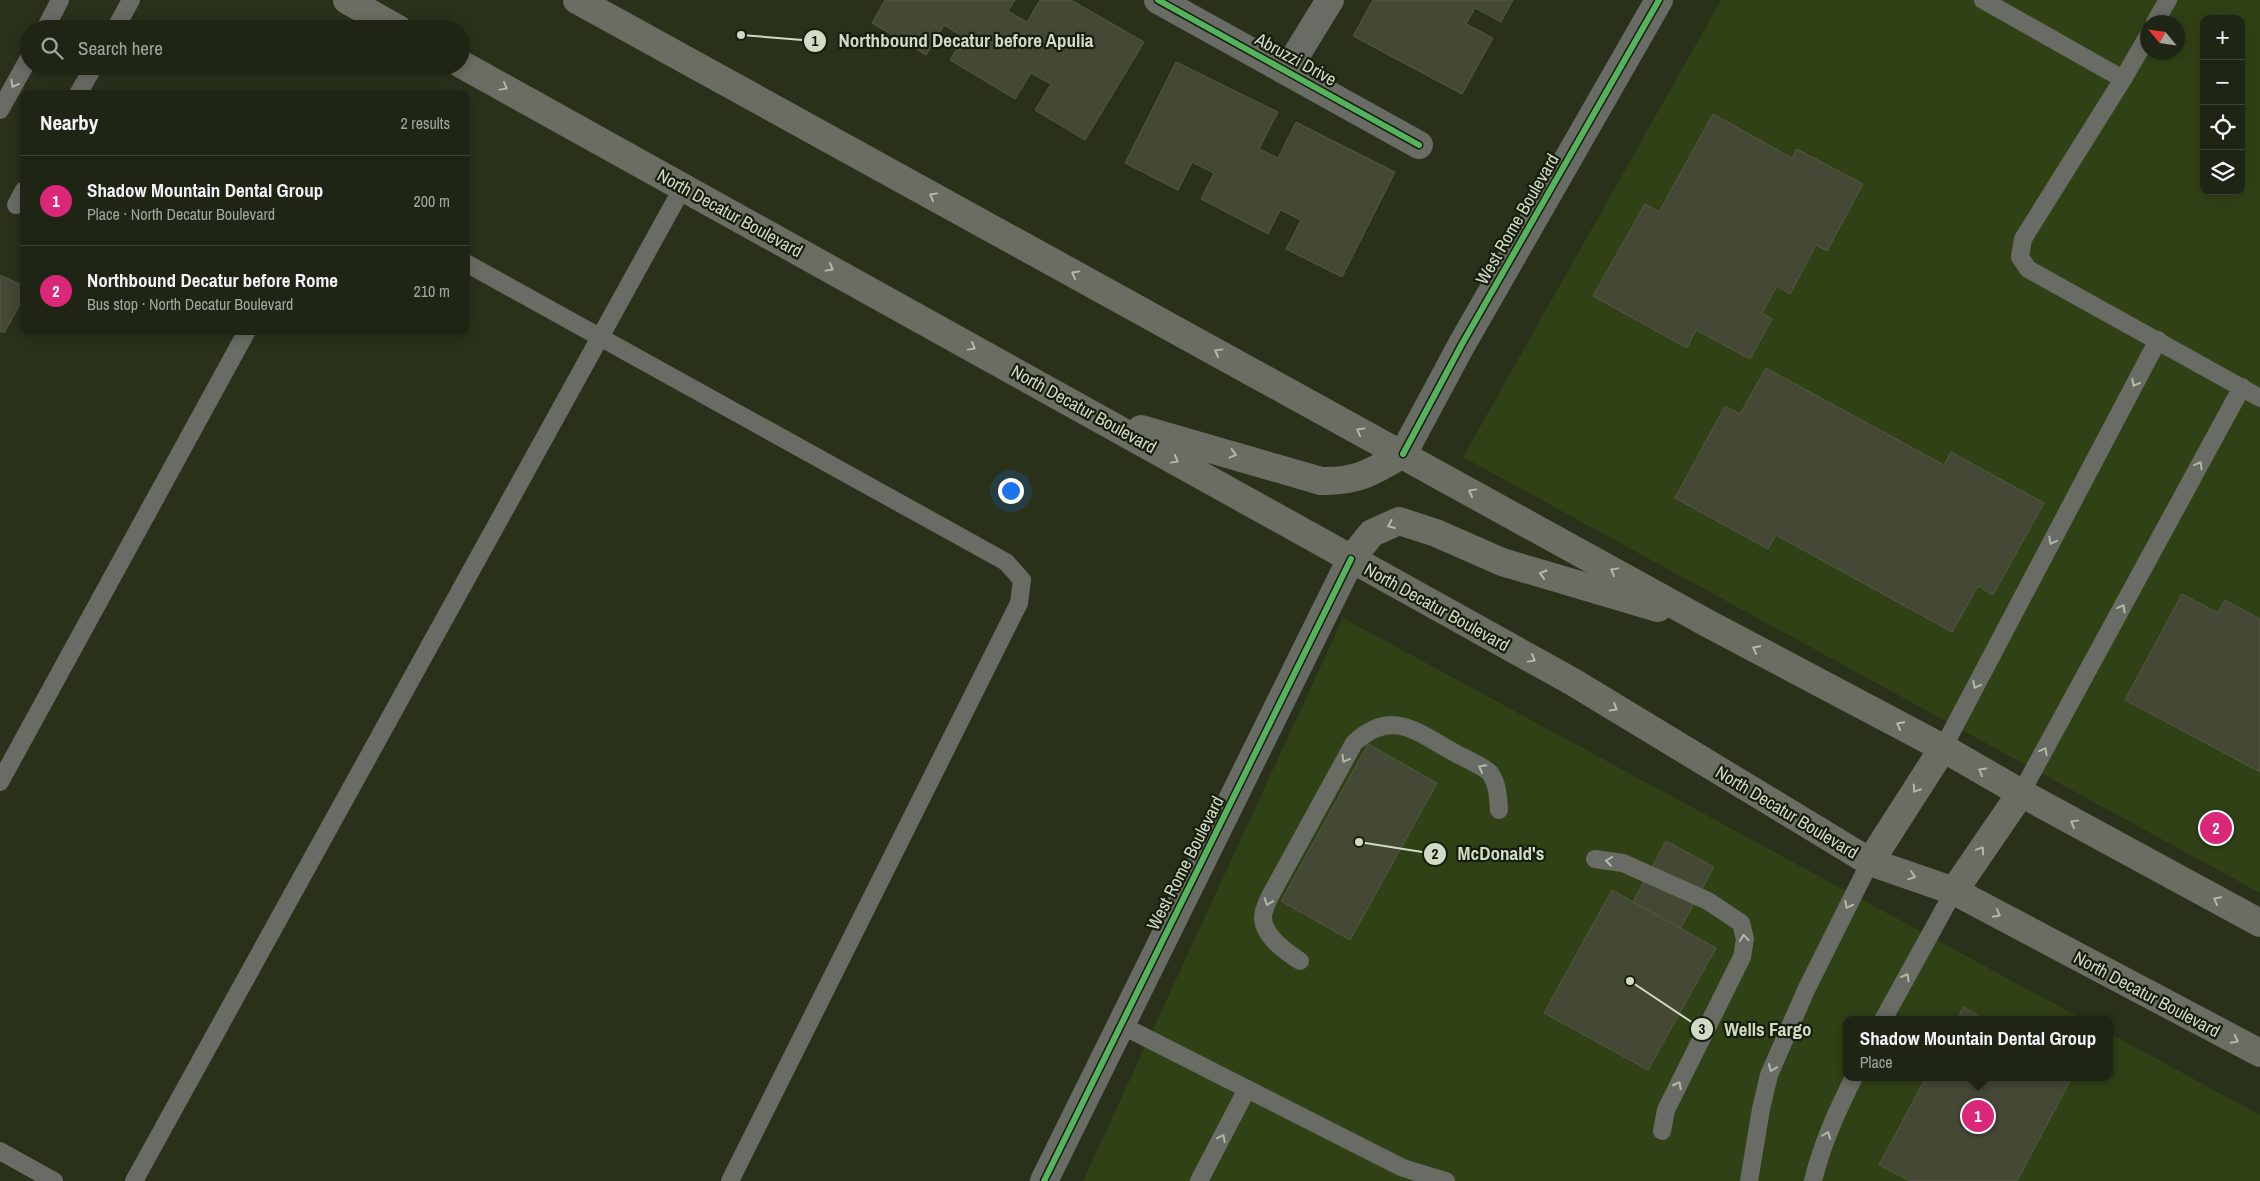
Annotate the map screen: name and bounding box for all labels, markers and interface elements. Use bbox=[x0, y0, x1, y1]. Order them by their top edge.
north arrow bbox=[2140, 15, 2185, 60]
map controls bbox=[2200, 15, 2245, 195]
button: + bbox=[2200, 15, 2245, 60]
search box bbox=[20, 20, 470, 75]
callout: Northbound Decatur before Apulia bbox=[803, 24, 1103, 58]
street label: Abruzzi Drive bbox=[1250, 26, 1341, 92]
text: Northbound Decatur before Apulia bbox=[839, 27, 1094, 53]
text: 1 bbox=[812, 30, 819, 51]
icon: search bbox=[38, 34, 66, 62]
text: Search here bbox=[78, 35, 163, 61]
button: − bbox=[2200, 60, 2245, 105]
one-way arrow bbox=[11, 78, 21, 87]
one-way arrow bbox=[499, 81, 508, 91]
button: locate bbox=[2200, 105, 2245, 150]
text: Nearby bbox=[40, 108, 98, 137]
text: 2 results bbox=[400, 112, 450, 134]
street label: West Rome Boulevard bbox=[1469, 149, 1565, 289]
button: layers bbox=[2200, 150, 2245, 195]
street label: North Decatur Boulevard bbox=[653, 163, 807, 263]
text: Shadow Mountain Dental Group bbox=[87, 177, 323, 203]
text: 1 bbox=[52, 190, 60, 212]
text: 200 m bbox=[414, 190, 450, 212]
one-way arrow bbox=[929, 192, 938, 202]
text: Place · North Decatur Boulevard bbox=[87, 203, 275, 225]
one-way arrow bbox=[824, 262, 833, 272]
text: Northbound Decatur before Rome bbox=[87, 267, 338, 293]
one-way arrow bbox=[1072, 270, 1081, 280]
text: 2 bbox=[52, 280, 60, 302]
text: 210 m bbox=[414, 280, 450, 302]
text: Bus stop · North Decatur Boulevard bbox=[87, 293, 293, 315]
one-way arrow bbox=[966, 341, 975, 351]
one-way arrow bbox=[1214, 348, 1223, 358]
street label: North Decatur Boulevard bbox=[1007, 359, 1161, 459]
one-way arrow bbox=[2132, 378, 2142, 387]
one-way arrow bbox=[1357, 427, 1366, 437]
one-way arrow bbox=[1228, 449, 1236, 459]
one-way arrow bbox=[1169, 454, 1178, 464]
one-way arrow bbox=[2193, 462, 2203, 471]
your location bbox=[998, 478, 1024, 504]
one-way arrow bbox=[1468, 488, 1477, 498]
one-way arrow bbox=[1387, 518, 1396, 529]
one-way arrow bbox=[2048, 536, 2058, 545]
street label: North Decatur Boulevard bbox=[1360, 557, 1514, 657]
one-way arrow bbox=[1610, 567, 1619, 577]
one-way arrow bbox=[1539, 570, 1547, 580]
one-way arrow bbox=[2115, 604, 2125, 613]
one-way arrow bbox=[1752, 645, 1761, 655]
one-way arrow bbox=[1526, 653, 1535, 663]
one-way arrow bbox=[1972, 680, 1982, 689]
one-way arrow bbox=[1609, 701, 1618, 711]
one-way arrow bbox=[1896, 721, 1905, 731]
one-way arrow bbox=[2038, 747, 2048, 756]
one-way arrow bbox=[1341, 754, 1351, 763]
street label: North Decatur Boulevard bbox=[1711, 759, 1863, 865]
one-way arrow bbox=[1478, 764, 1487, 774]
one-way arrow bbox=[1978, 767, 1987, 777]
one-way arrow bbox=[1913, 784, 1923, 793]
street label: West Rome Boulevard bbox=[1140, 792, 1230, 934]
pin: 2 bbox=[2200, 809, 2232, 847]
one-way arrow bbox=[2071, 819, 2080, 829]
callout: McDonald's bbox=[1423, 837, 1555, 871]
text: McDonald's bbox=[1458, 840, 1544, 866]
text: 2 bbox=[1432, 843, 1439, 864]
one-way arrow bbox=[1975, 847, 1985, 856]
one-way arrow bbox=[1605, 856, 1614, 866]
one-way arrow bbox=[1907, 870, 1916, 880]
one-way arrow bbox=[2213, 896, 2222, 906]
one-way arrow bbox=[1264, 897, 1274, 906]
one-way arrow bbox=[1844, 900, 1854, 909]
one-way arrow bbox=[1992, 908, 2001, 918]
one-way arrow bbox=[1738, 934, 1749, 942]
street label: North Decatur Boulevard bbox=[2069, 945, 2225, 1043]
one-way arrow bbox=[1900, 973, 1910, 982]
callout: Wells Fargo bbox=[1690, 1012, 1822, 1046]
text: Wells Fargo bbox=[1724, 1016, 1812, 1042]
popup bbox=[1843, 1016, 2113, 1081]
text: 3 bbox=[1699, 1018, 1706, 1039]
text: Shadow Mountain Dental Group bbox=[1860, 1025, 2096, 1051]
one-way arrow bbox=[2230, 1034, 2239, 1044]
text: Place bbox=[1860, 1051, 1893, 1073]
one-way arrow bbox=[1767, 1063, 1778, 1072]
one-way arrow bbox=[1672, 1081, 1682, 1090]
pin: 1 bbox=[1962, 1097, 1994, 1135]
one-way arrow bbox=[1822, 1131, 1832, 1139]
one-way arrow bbox=[1216, 1134, 1226, 1143]

